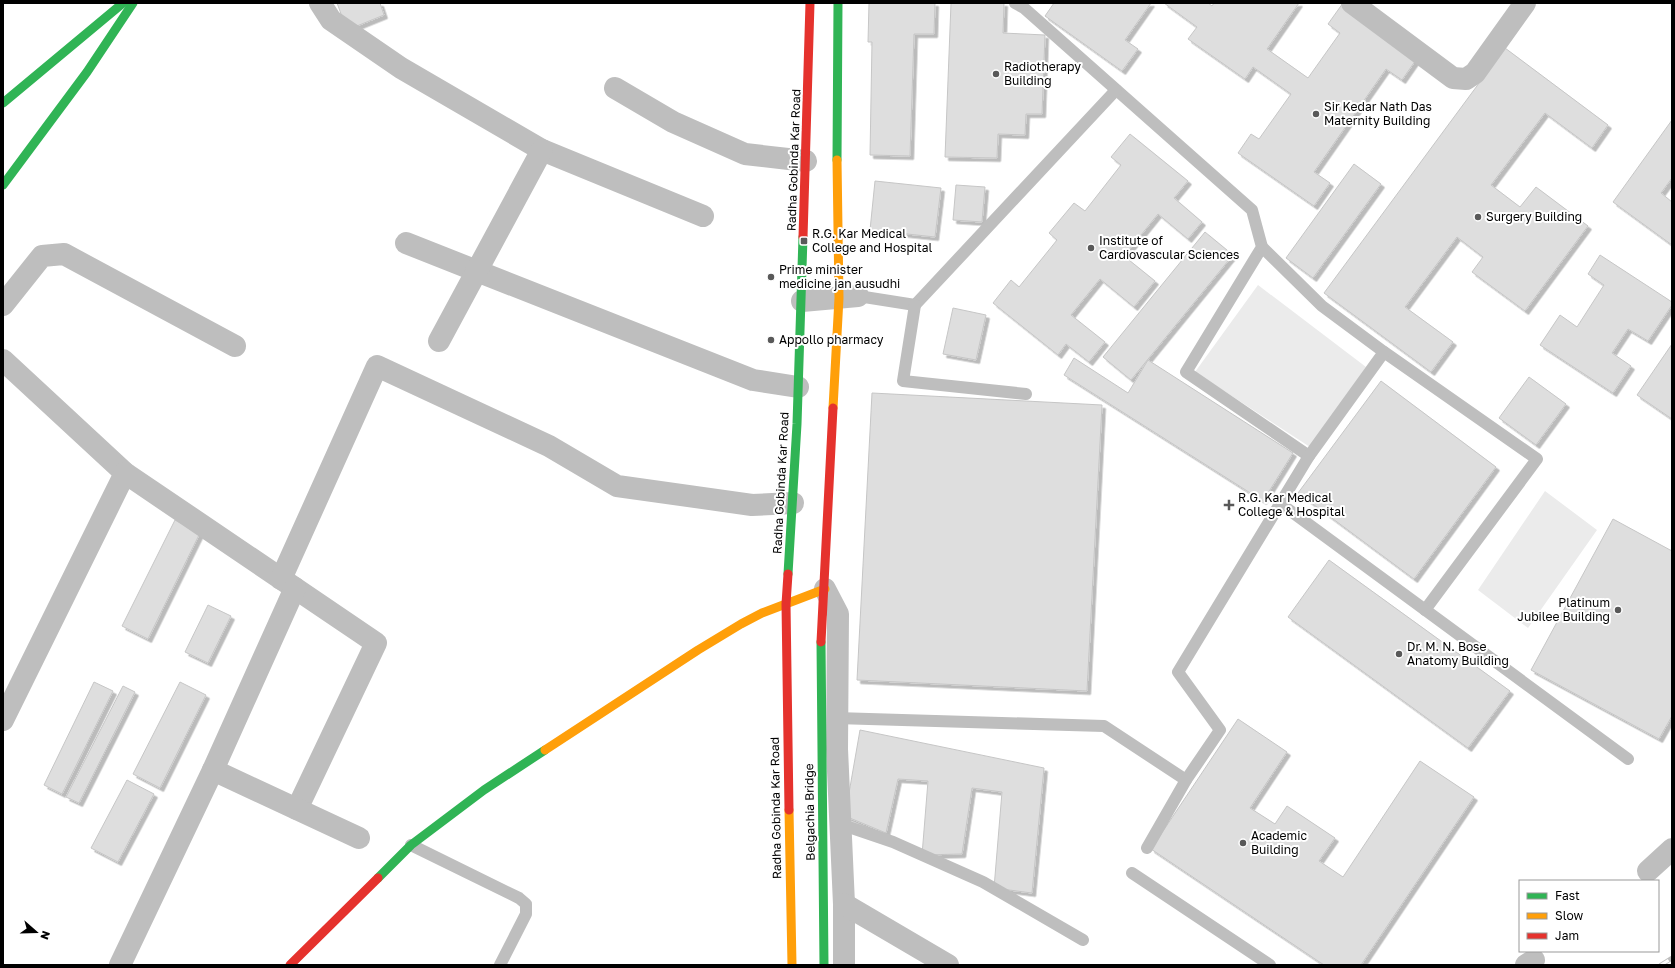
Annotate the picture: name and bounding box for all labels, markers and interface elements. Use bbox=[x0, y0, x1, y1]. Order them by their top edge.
place label: Radiotherapy Building bbox=[1004, 59, 1081, 88]
marker: Radiotherapy Building bbox=[991, 69, 1001, 79]
street label: Radha Gobinda Kar Road bbox=[784, 89, 803, 231]
place label: Sir Kedar Nath Das Maternity Building bbox=[1324, 99, 1432, 128]
marker: Sir Kedar Nath Das Maternity Building bbox=[1311, 109, 1321, 119]
place label: Surgery Building bbox=[1486, 209, 1582, 224]
marker: Surgery Building bbox=[1473, 212, 1483, 222]
place label: R.G. Kar Medical College and Hospital bbox=[812, 226, 933, 255]
place label: Institute of Cardiovascular Sciences bbox=[1099, 233, 1239, 262]
marker: R.G. Kar Medical College and Hospital bbox=[799, 236, 809, 246]
marker: Institute of Cardiovascular Sciences bbox=[1086, 243, 1096, 253]
place label: Prime minister medicine jan ausudhi bbox=[779, 262, 900, 291]
marker: Prime minister medicine jan ausudhi bbox=[766, 272, 776, 282]
place label: Appollo pharmacy bbox=[779, 332, 884, 347]
marker: Appollo pharmacy bbox=[766, 335, 776, 345]
street label: Radha Gobinda Kar Road bbox=[769, 412, 792, 554]
place label: R.G. Kar Medical College & Hospital bbox=[1238, 490, 1345, 519]
marker: R.G. Kar Medical College & Hospital bbox=[1223, 499, 1235, 511]
place label: Platinum Jubilee Building bbox=[1517, 595, 1610, 624]
marker: Platinum Jubilee Building bbox=[1613, 605, 1623, 615]
place label: Dr. M. N. Bose Anatomy Building bbox=[1407, 639, 1509, 668]
marker: Dr. M. N. Bose Anatomy Building bbox=[1394, 649, 1404, 659]
street label: Radha Gobinda Kar Road bbox=[767, 737, 784, 879]
street label: Belgachia Bridge bbox=[801, 763, 818, 861]
place label: Academic Building bbox=[1251, 828, 1307, 857]
marker: Academic Building bbox=[1238, 838, 1248, 848]
legend bbox=[1519, 880, 1659, 952]
text: Fast bbox=[1555, 888, 1580, 903]
text: Slow bbox=[1555, 908, 1583, 923]
north arrow bbox=[16, 912, 56, 952]
text: Jam bbox=[1555, 928, 1579, 943]
text: N bbox=[38, 929, 53, 942]

